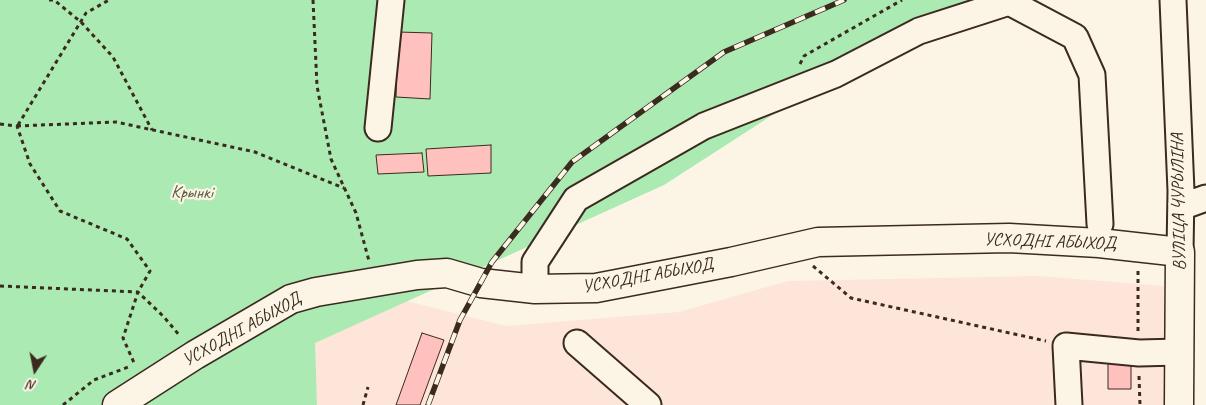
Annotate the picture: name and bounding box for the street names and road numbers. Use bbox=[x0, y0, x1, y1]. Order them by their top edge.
street label: ВУЛІЦА ЧУРЫЛІНА bbox=[1167, 133, 1191, 271]
street label: УСХОДНІ АБЫХОД bbox=[983, 229, 1117, 255]
street label: УСХОДНІ АБЫХОД bbox=[581, 254, 715, 298]
street label: УСХОДНІ АБЫХОД bbox=[179, 288, 305, 372]

